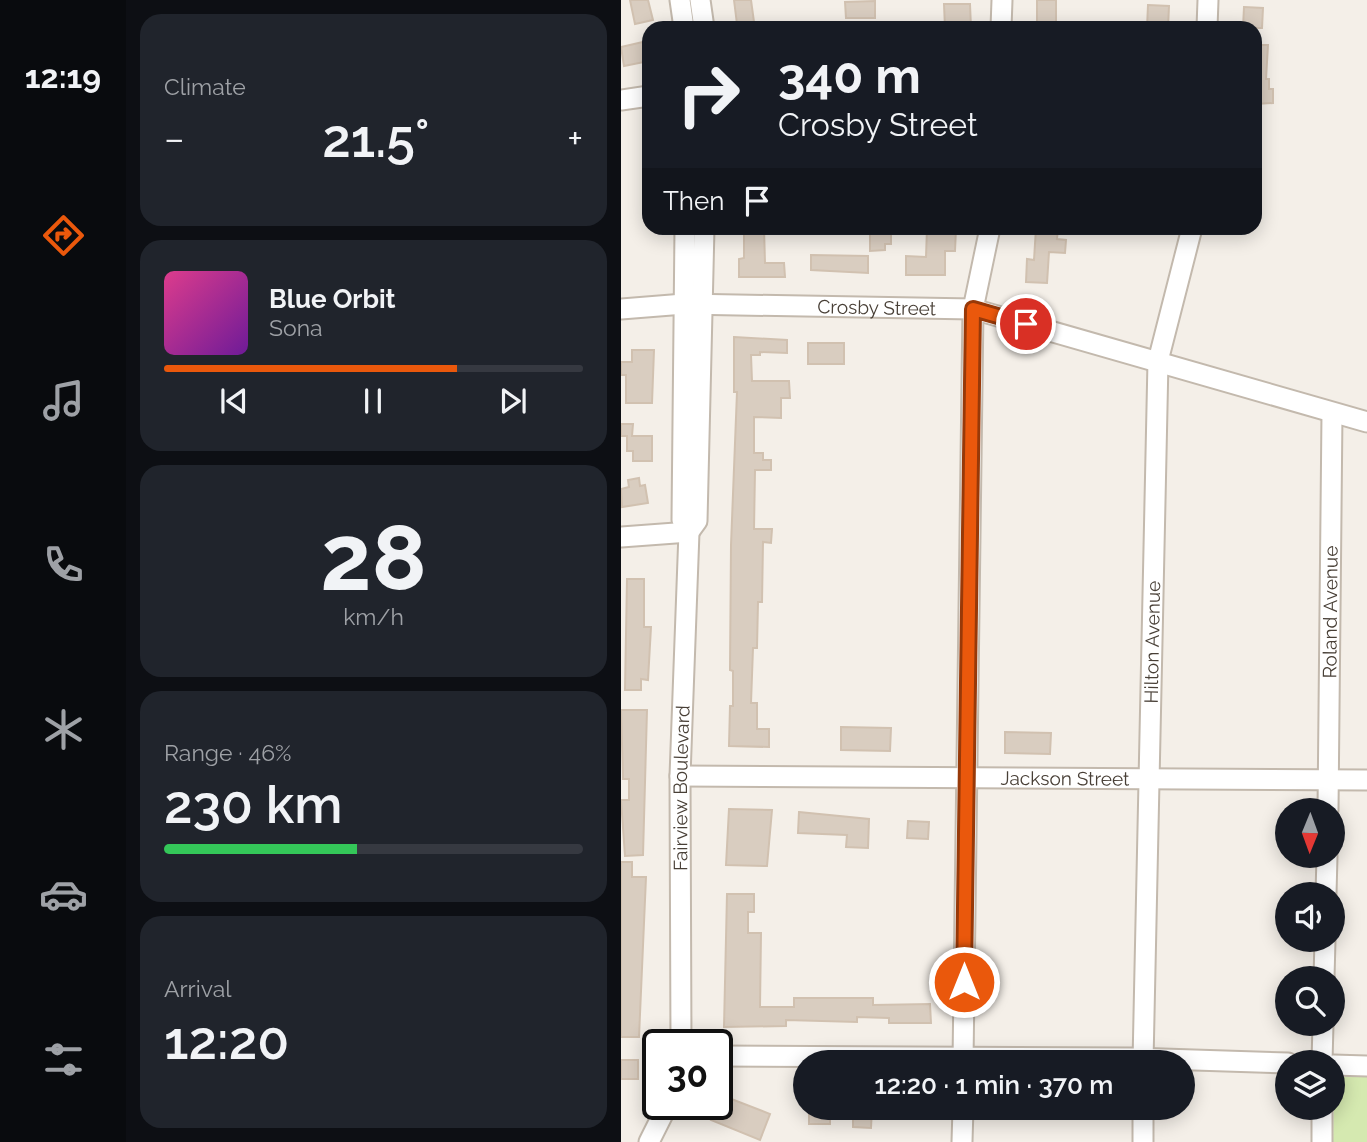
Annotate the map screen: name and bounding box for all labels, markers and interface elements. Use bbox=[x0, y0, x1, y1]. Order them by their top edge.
text: 340 m bbox=[778, 47, 921, 104]
icon: right bbox=[663, 49, 754, 140]
text: 12:19 bbox=[25, 58, 101, 95]
text: Climate bbox=[164, 73, 246, 100]
text: Crosby Street bbox=[778, 106, 978, 143]
text: 21.5° bbox=[322, 108, 429, 169]
text: − bbox=[164, 116, 184, 161]
text: + bbox=[567, 116, 583, 161]
icon: arrive bbox=[738, 182, 776, 220]
text: Then bbox=[663, 186, 724, 216]
icon: directions bbox=[39, 211, 88, 260]
text: Blue Orbit bbox=[269, 284, 396, 314]
pin bbox=[996, 294, 1056, 354]
street label: Crosby Street bbox=[817, 295, 937, 319]
icon: arrive bbox=[1007, 305, 1045, 343]
text: Sona bbox=[269, 314, 323, 341]
icon: music bbox=[39, 376, 88, 425]
icon: previous bbox=[215, 382, 253, 420]
icon: pause bbox=[354, 382, 392, 420]
icon: next bbox=[494, 382, 532, 420]
text: 28 bbox=[320, 504, 427, 611]
icon: phone bbox=[39, 540, 88, 589]
street label: Roland Avenue bbox=[1318, 545, 1342, 679]
street label: Hilton Avenue bbox=[1140, 580, 1164, 704]
text: km/h bbox=[343, 603, 404, 630]
icon: climate bbox=[39, 705, 88, 754]
street label: Fairview Boulevard bbox=[669, 705, 694, 871]
text: Range · 46% bbox=[164, 739, 291, 766]
street label: Jackson Street bbox=[1000, 767, 1130, 790]
text: 230 km bbox=[164, 774, 343, 835]
north arrow bbox=[1275, 798, 1345, 868]
map controls bbox=[1275, 798, 1345, 1120]
icon: car bbox=[39, 870, 88, 919]
button: sound bbox=[1275, 882, 1345, 952]
position arrow bbox=[927, 945, 1001, 1019]
button: search bbox=[1275, 966, 1345, 1036]
text: Arrival bbox=[164, 975, 231, 1002]
text: 12:20 bbox=[164, 1010, 289, 1071]
speed limit sign: 30 bbox=[642, 1029, 733, 1120]
icon: filters bbox=[39, 1035, 88, 1084]
button: layers bbox=[1275, 1050, 1345, 1120]
text: 12:20 · 1 min · 370 m bbox=[875, 1070, 1113, 1100]

